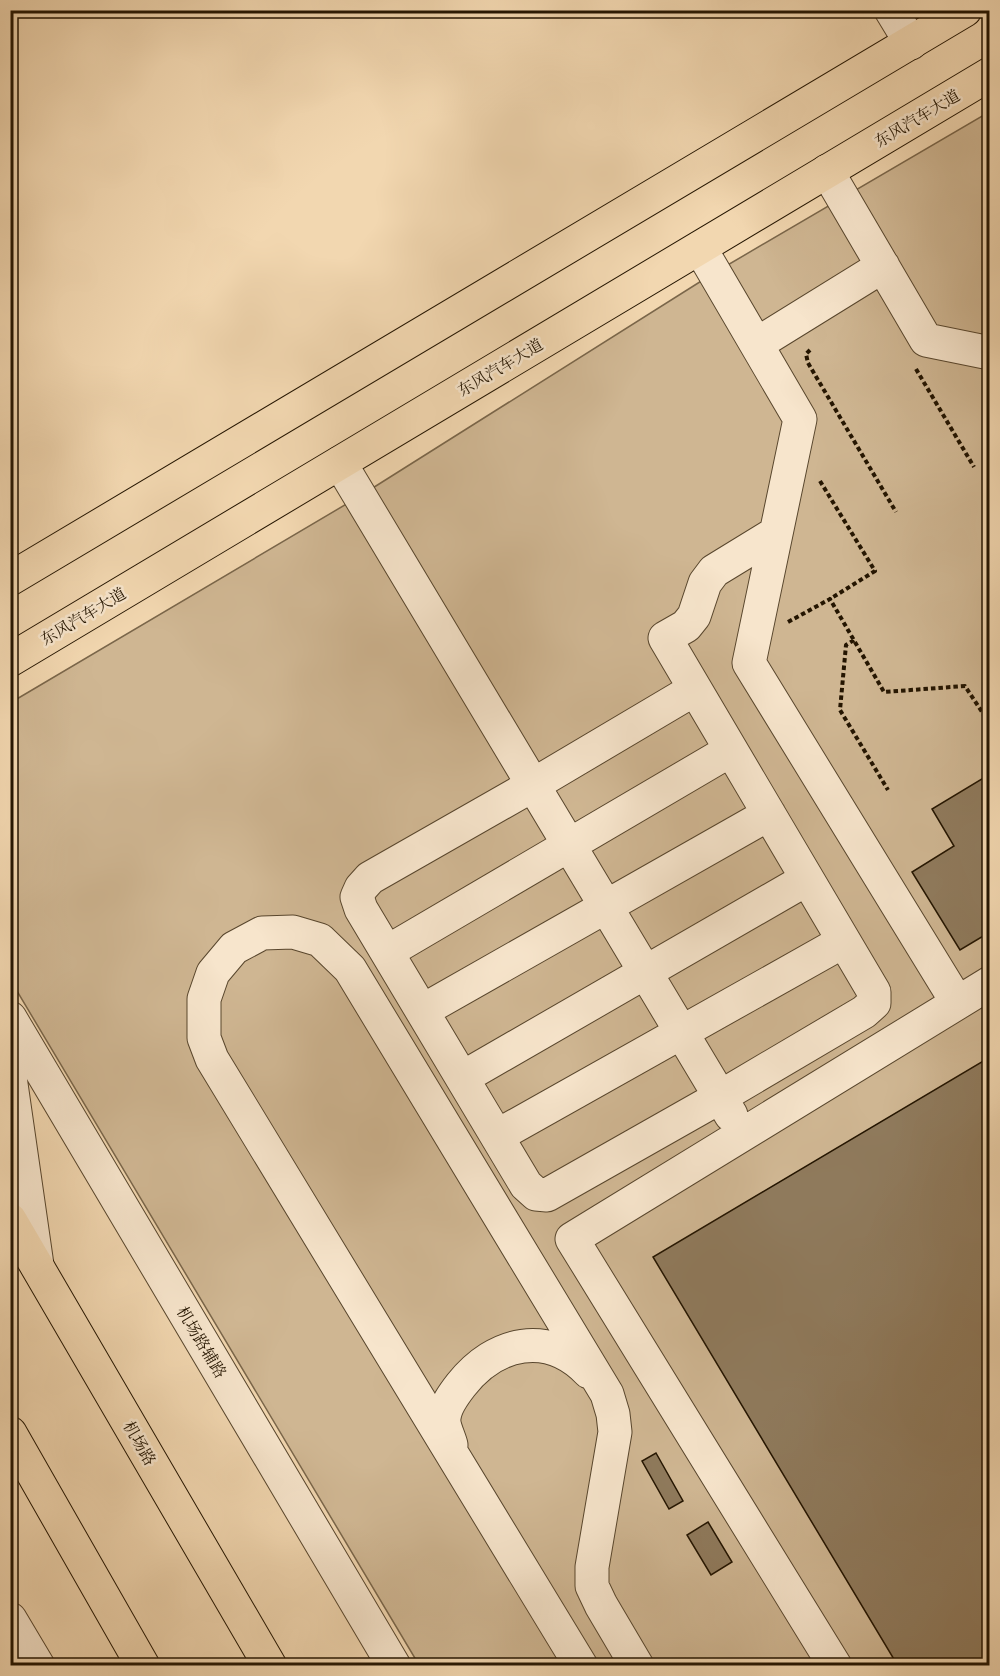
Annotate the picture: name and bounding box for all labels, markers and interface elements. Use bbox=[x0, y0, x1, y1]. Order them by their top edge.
street label: 东风汽车大道 bbox=[871, 85, 964, 153]
street label: 东风汽车大道 bbox=[454, 334, 547, 402]
street label: 东风汽车大道 bbox=[37, 583, 130, 651]
street label: 机场路辅路 bbox=[171, 1303, 231, 1382]
street label: 机场路 bbox=[118, 1417, 161, 1470]

